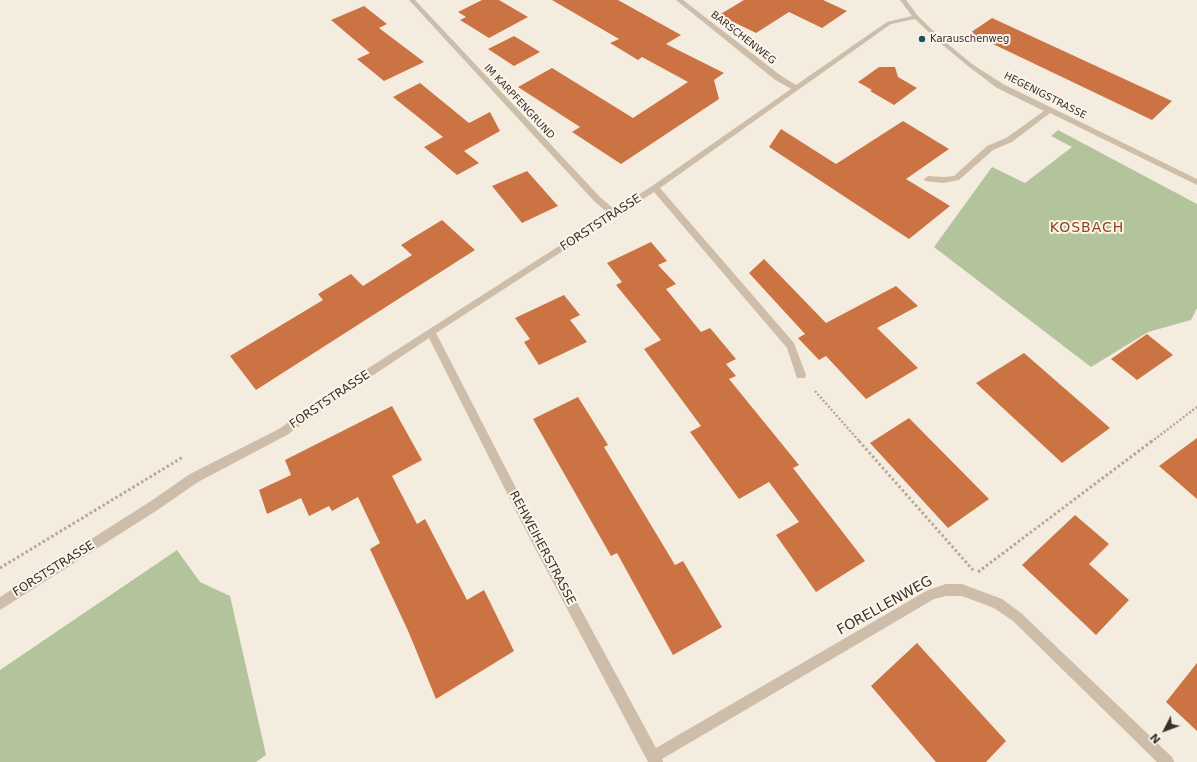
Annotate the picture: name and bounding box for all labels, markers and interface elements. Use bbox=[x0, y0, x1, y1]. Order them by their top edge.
street label: BARSCHENWEG bbox=[708, 9, 778, 67]
place label: Karauschenweg bbox=[930, 33, 1009, 45]
marker: Karauschenweg bbox=[917, 34, 927, 44]
street label: IM KARPFENGRUND bbox=[481, 62, 557, 142]
street label: HEGENIGSTRASSE bbox=[1002, 70, 1088, 122]
street label: FORSTSTRASSE bbox=[558, 192, 644, 254]
district label: KOSBACH bbox=[1050, 220, 1124, 236]
street label: FORSTSTRASSE bbox=[287, 368, 373, 432]
street label: REHWEIHERSTRASSE bbox=[506, 489, 578, 607]
street label: FORSTSTRASSE bbox=[11, 538, 97, 600]
street label: FORELLENWEG bbox=[835, 573, 935, 639]
north arrow bbox=[1145, 710, 1185, 750]
text: N bbox=[1148, 731, 1164, 746]

